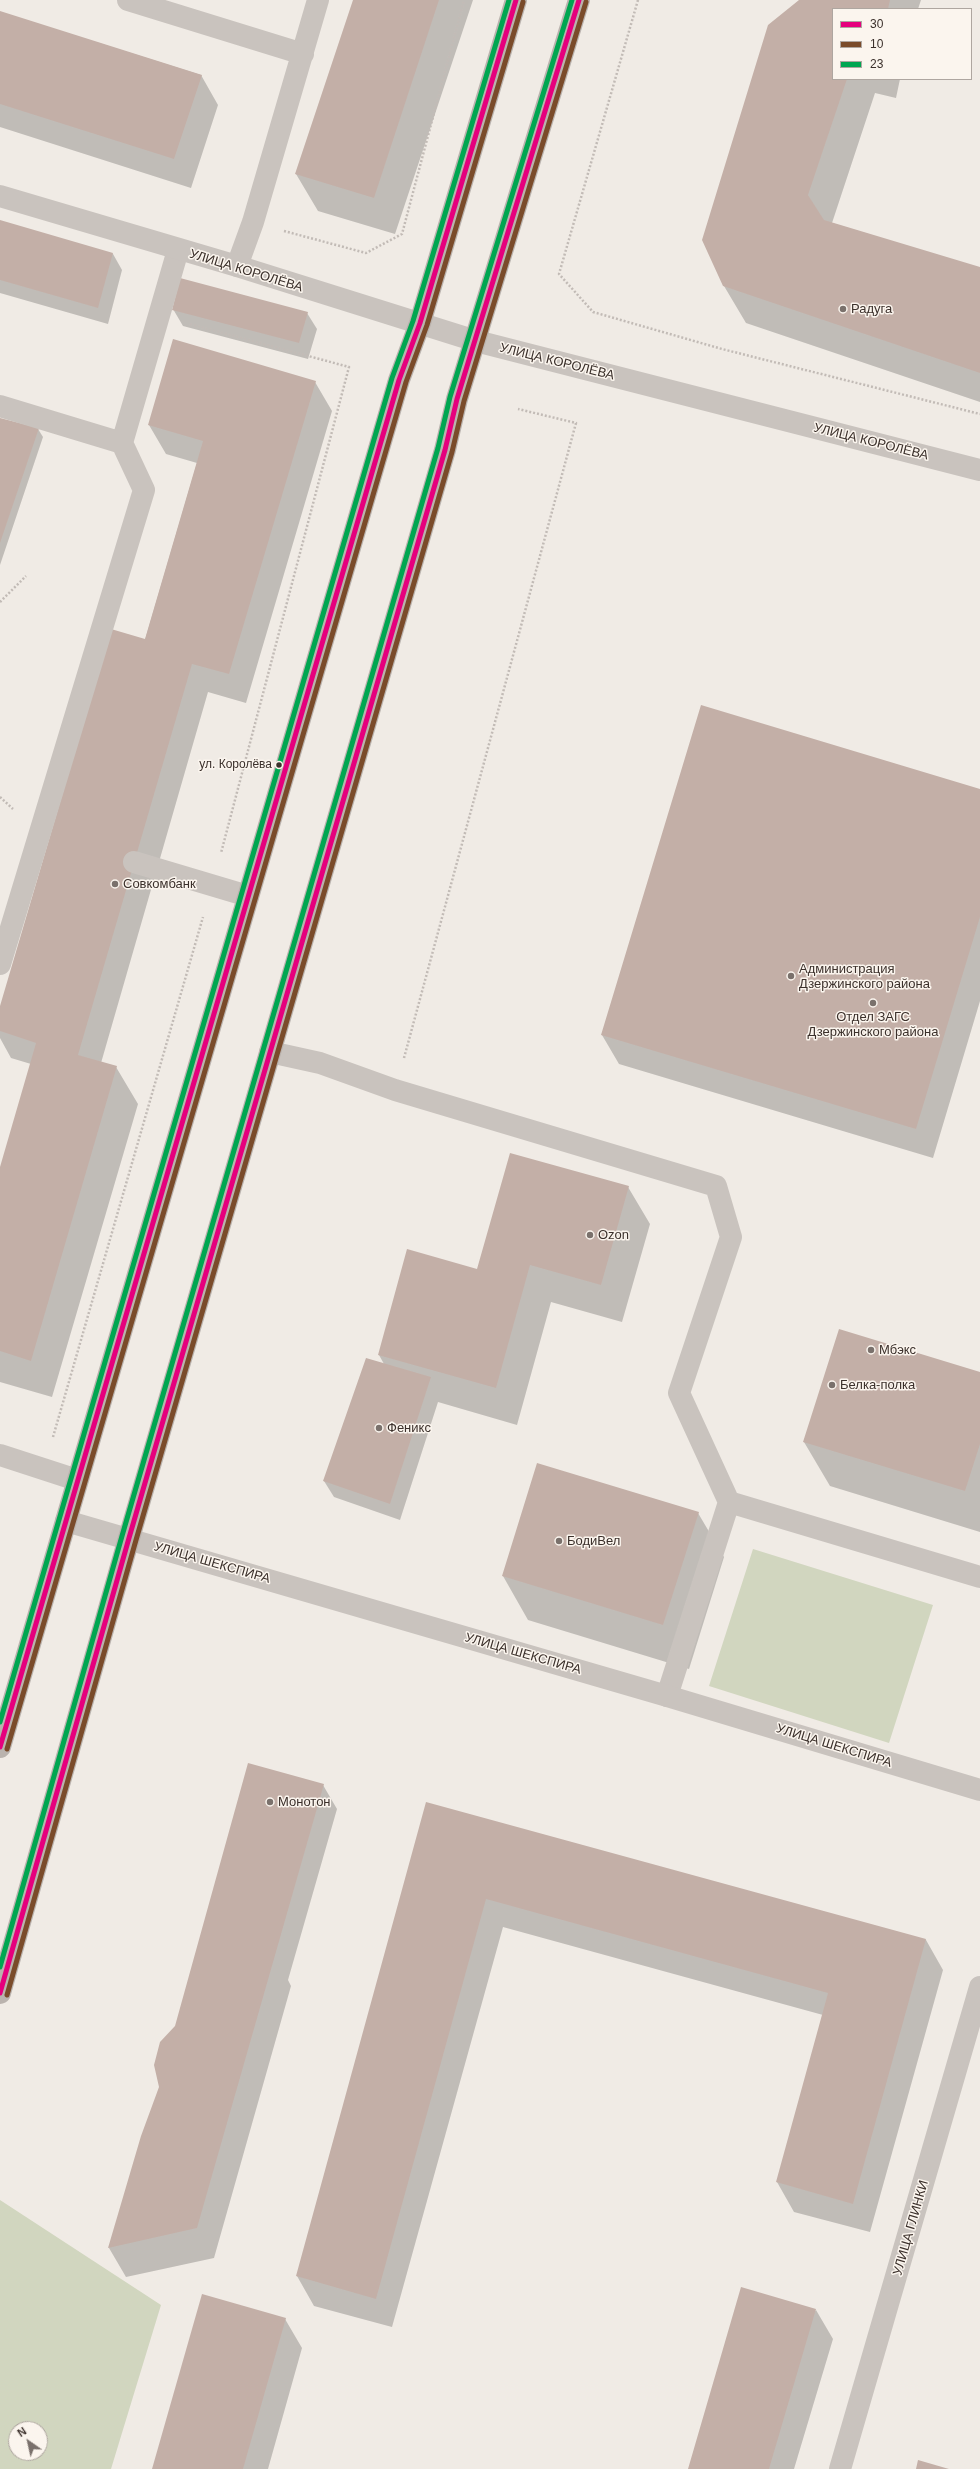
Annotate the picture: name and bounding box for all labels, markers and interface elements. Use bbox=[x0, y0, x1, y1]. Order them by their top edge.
legend bbox=[832, 8, 972, 80]
text: 30 bbox=[870, 17, 883, 31]
text: 10 bbox=[870, 37, 883, 51]
text: 23 bbox=[870, 57, 883, 71]
street label: УЛИЦА КОРОЛЁВА bbox=[187, 246, 305, 296]
place label: Радуга bbox=[851, 301, 892, 317]
marker: Радуга bbox=[838, 304, 848, 314]
street label: УЛИЦА КОРОЛЁВА bbox=[498, 340, 616, 384]
street label: УЛИЦА КОРОЛЁВА bbox=[812, 420, 930, 464]
place label: ул. Королёва bbox=[199, 758, 272, 772]
marker: ул. Королёва bbox=[274, 760, 284, 770]
place label: Совкомбанк bbox=[123, 876, 196, 892]
marker: Совкомбанк bbox=[110, 879, 120, 889]
place label: Администрация Дзержинского района bbox=[799, 961, 930, 992]
marker: Администрация Дзержинского района bbox=[786, 971, 796, 981]
marker: Отдел ЗАГС Дзержинского района bbox=[868, 998, 878, 1008]
place label: Отдел ЗАГС Дзержинского района bbox=[808, 1009, 938, 1040]
place label: Ozon bbox=[598, 1227, 629, 1243]
marker: Ozon bbox=[585, 1230, 595, 1240]
place label: Мбэкс bbox=[879, 1342, 916, 1358]
marker: Мбэкс bbox=[866, 1345, 876, 1355]
place label: Белка-полка bbox=[840, 1377, 915, 1393]
marker: Белка-полка bbox=[827, 1380, 837, 1390]
place label: Феникс bbox=[387, 1420, 431, 1436]
marker: Феникс bbox=[374, 1423, 384, 1433]
place label: БодиВел bbox=[567, 1533, 620, 1549]
marker: БодиВел bbox=[554, 1536, 564, 1546]
street label: УЛИЦА ШЕКСПИРА bbox=[152, 1539, 272, 1587]
street label: УЛИЦА ШЕКСПИРА bbox=[463, 1630, 583, 1678]
street label: УЛИЦА ШЕКСПИРА bbox=[774, 1721, 894, 1771]
place label: Монотон bbox=[278, 1794, 331, 1810]
marker: Монотон bbox=[265, 1797, 275, 1807]
street label: УЛИЦА ГЛИНКИ bbox=[890, 2179, 932, 2277]
north arrow bbox=[8, 2421, 48, 2461]
text: N bbox=[15, 2425, 28, 2439]

